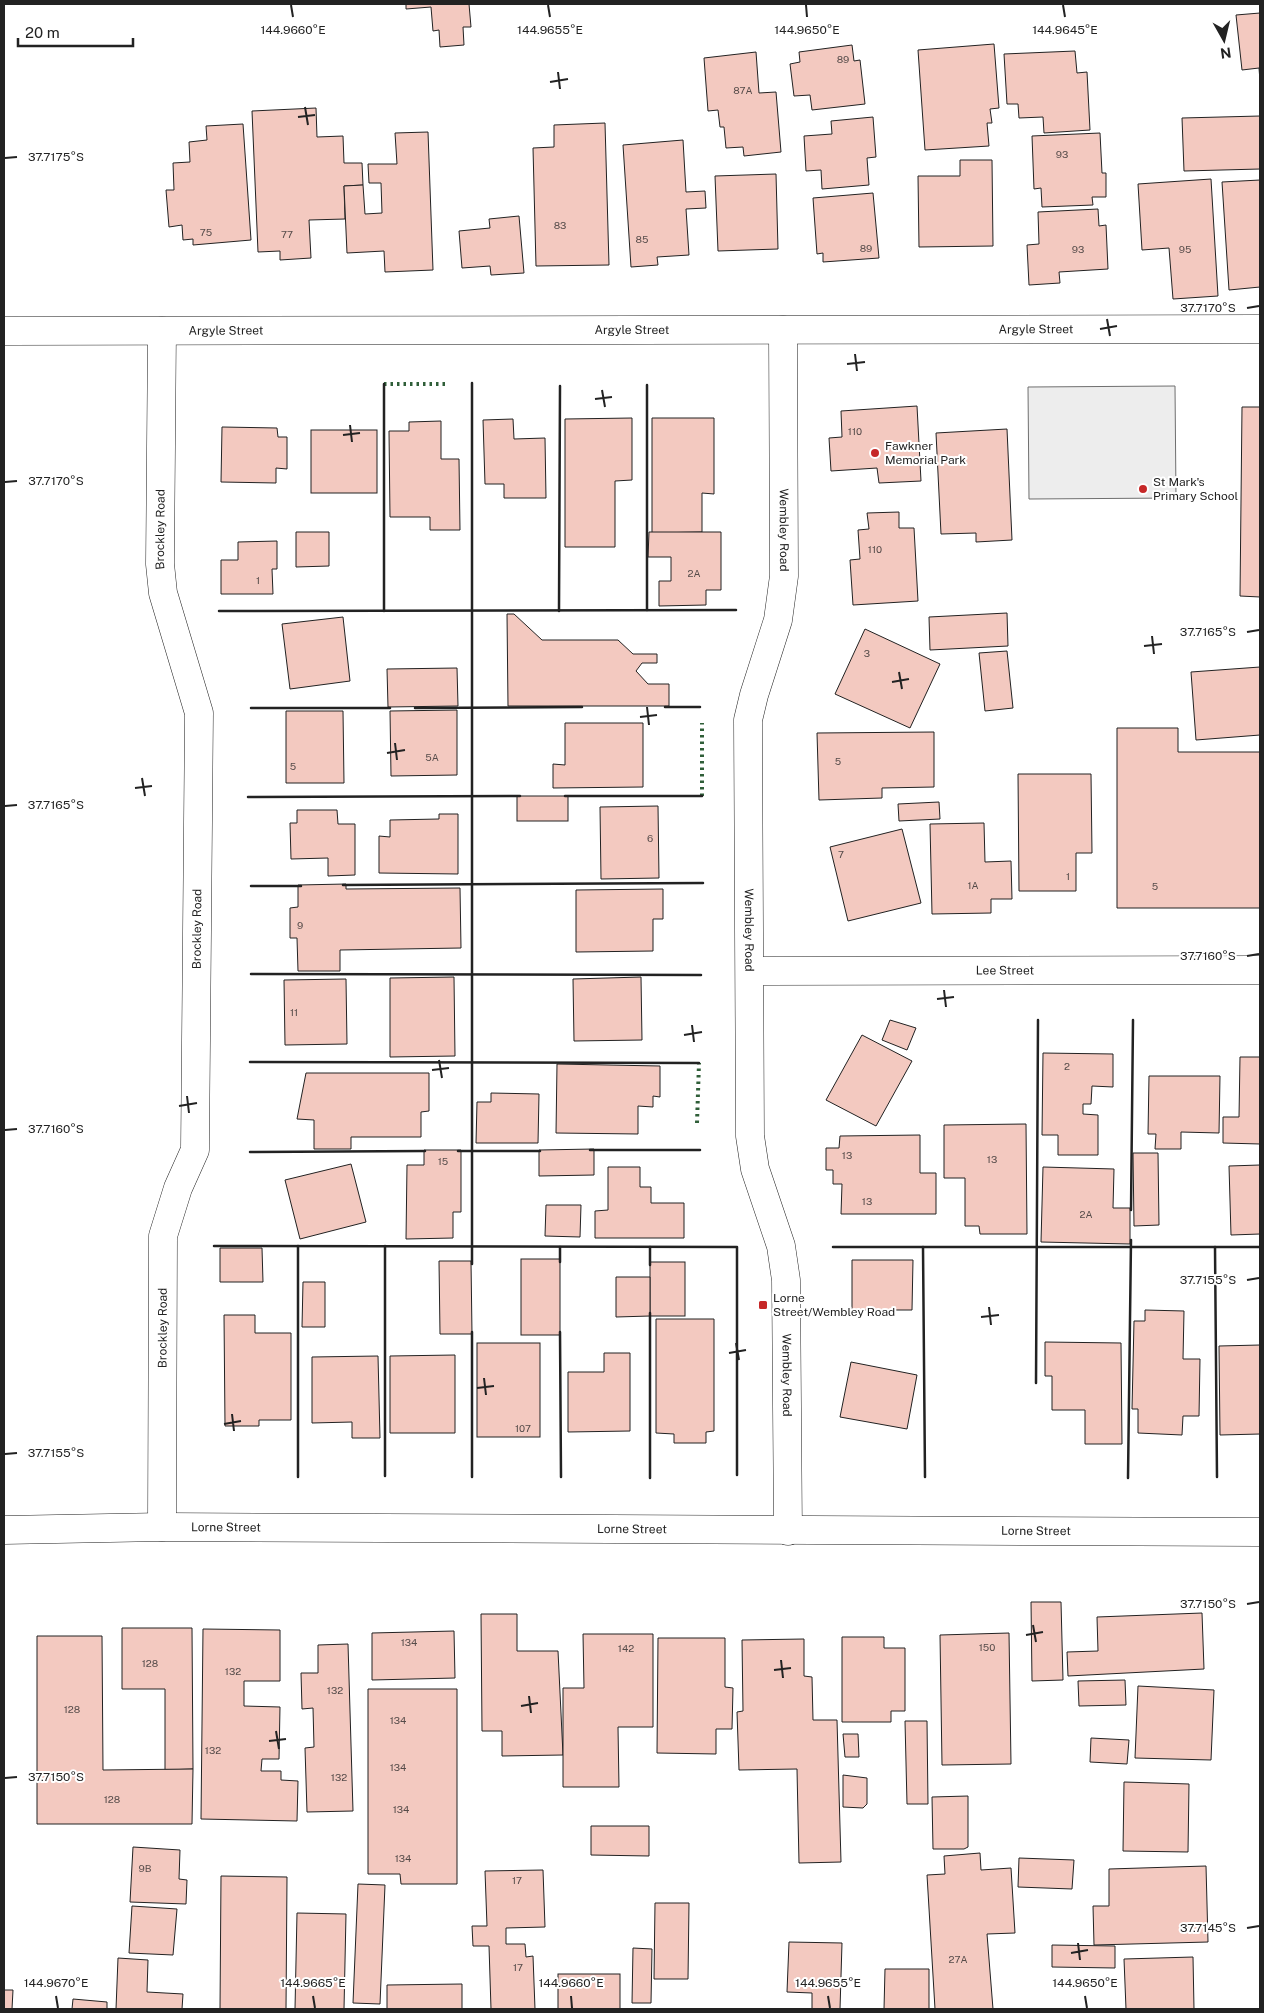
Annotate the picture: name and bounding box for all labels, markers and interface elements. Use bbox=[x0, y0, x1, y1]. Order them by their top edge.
scale bar bbox=[18, 15, 132, 47]
north arrow bbox=[1199, 15, 1249, 65]
text: 144.9660°E bbox=[260, 23, 326, 37]
text: 144.9655°E bbox=[517, 23, 583, 37]
text: 144.9650°E bbox=[774, 23, 840, 37]
text: 144.9645°E bbox=[1032, 23, 1098, 37]
text: 20 m bbox=[25, 24, 60, 41]
text: N bbox=[1219, 44, 1232, 62]
house number: 89 bbox=[837, 53, 849, 65]
house number: 87A bbox=[733, 84, 753, 96]
house number: 93 bbox=[1056, 148, 1068, 160]
text: 37.7175°S bbox=[28, 150, 84, 164]
house number: 83 bbox=[554, 219, 566, 231]
house number: 75 bbox=[200, 226, 212, 238]
house number: 77 bbox=[281, 228, 293, 240]
house number: 85 bbox=[636, 233, 648, 245]
house number: 89 bbox=[860, 242, 872, 254]
house number: 93 bbox=[1072, 243, 1084, 255]
house number: 95 bbox=[1179, 243, 1191, 255]
text: 37.7170°S bbox=[1180, 301, 1236, 315]
street label: Argyle Street bbox=[998, 322, 1074, 336]
street label: Argyle Street bbox=[594, 323, 670, 337]
street label: Argyle Street bbox=[188, 324, 264, 338]
house number: 110 bbox=[848, 425, 862, 437]
place label: Fawkner Memorial Park bbox=[885, 439, 966, 467]
marker: Fawkner Memorial Park bbox=[869, 447, 881, 459]
text: 37.7170°S bbox=[28, 474, 84, 488]
place label: St Mark's Primary School bbox=[1153, 475, 1238, 503]
marker: St Mark's Primary School bbox=[1137, 483, 1149, 495]
street label: Wembley Road bbox=[777, 488, 791, 572]
street label: Brockley Road bbox=[153, 489, 168, 570]
house number: 110 bbox=[868, 543, 882, 555]
house number: 2A bbox=[687, 567, 701, 579]
house number: 1 bbox=[256, 574, 260, 586]
text: 37.7165°S bbox=[1180, 625, 1236, 639]
house number: 3 bbox=[864, 647, 870, 659]
house number: 5A bbox=[425, 751, 439, 763]
house number: 5 bbox=[835, 755, 841, 767]
house number: 5 bbox=[290, 760, 296, 772]
text: 37.7165°S bbox=[28, 798, 84, 812]
house number: 6 bbox=[647, 832, 653, 844]
house number: 7 bbox=[838, 848, 844, 860]
house number: 1 bbox=[1066, 870, 1070, 882]
house number: 1A bbox=[967, 879, 979, 891]
house number: 5 bbox=[1152, 880, 1158, 892]
street label: Brockley Road bbox=[190, 889, 204, 969]
street label: Wembley Road bbox=[742, 889, 756, 972]
house number: 9 bbox=[297, 919, 303, 931]
text: 37.7160°S bbox=[1180, 949, 1236, 963]
street label: Lee Street bbox=[976, 963, 1034, 978]
house number: 11 bbox=[290, 1006, 298, 1018]
house number: 2 bbox=[1064, 1060, 1070, 1072]
text: 37.7160°S bbox=[28, 1122, 84, 1136]
house number: 13 bbox=[842, 1149, 852, 1161]
house number: 13 bbox=[987, 1153, 997, 1165]
house number: 15 bbox=[438, 1155, 448, 1167]
house number: 13 bbox=[862, 1195, 872, 1207]
house number: 2A bbox=[1079, 1208, 1093, 1220]
text: 37.7155°S bbox=[1180, 1273, 1236, 1287]
street label: Brockley Road bbox=[156, 1288, 170, 1368]
place label: Lorne Street/Wembley Road bbox=[773, 1291, 895, 1319]
marker: Lorne Street/Wembley Road bbox=[757, 1299, 769, 1311]
street label: Wembley Road bbox=[779, 1334, 794, 1417]
house number: 107 bbox=[515, 1422, 531, 1434]
text: 37.7155°S bbox=[28, 1446, 84, 1460]
street label: Lorne Street bbox=[191, 1520, 261, 1534]
street label: Lorne Street bbox=[597, 1522, 667, 1536]
street label: Lorne Street bbox=[1001, 1524, 1071, 1538]
text: 37.7150°S bbox=[1180, 1597, 1236, 1611]
house number: 134 bbox=[401, 1636, 417, 1648]
house number: 150 bbox=[979, 1641, 995, 1653]
house number: 142 bbox=[618, 1642, 634, 1654]
house number: 128 bbox=[142, 1657, 158, 1669]
house number: 132 bbox=[225, 1665, 241, 1677]
house number: 132 bbox=[327, 1684, 343, 1696]
house number: 128 bbox=[64, 1703, 80, 1715]
house number: 134 bbox=[390, 1714, 406, 1726]
house number: 132 bbox=[205, 1744, 221, 1756]
house number: 134 bbox=[390, 1761, 406, 1773]
text: 37.7150°S bbox=[28, 1770, 84, 1784]
house number: 132 bbox=[331, 1771, 347, 1783]
house number: 128 bbox=[104, 1793, 120, 1805]
house number: 134 bbox=[393, 1803, 409, 1815]
house number: 134 bbox=[395, 1852, 411, 1864]
house number: 9B bbox=[139, 1862, 152, 1874]
house number: 17 bbox=[512, 1874, 522, 1886]
text: 37.7145°S bbox=[1180, 1921, 1236, 1935]
house number: 27A bbox=[948, 1953, 968, 1965]
house number: 17 bbox=[513, 1961, 523, 1973]
text: 144.9670°E bbox=[24, 1976, 88, 1990]
text: 144.9665°E bbox=[280, 1976, 346, 1990]
text: 144.9660°E bbox=[538, 1976, 604, 1990]
text: 144.9655°E bbox=[795, 1976, 861, 1990]
text: 144.9650°E bbox=[1052, 1976, 1118, 1990]

